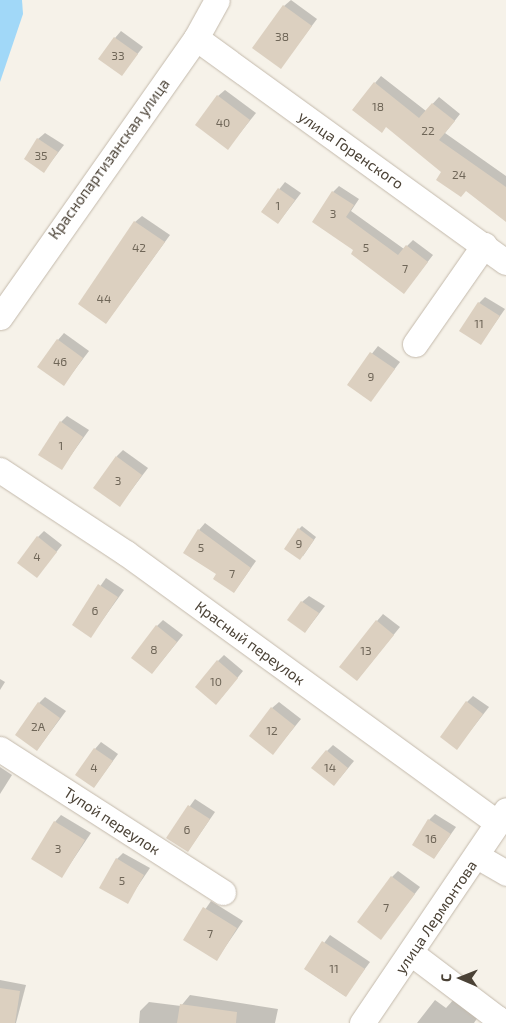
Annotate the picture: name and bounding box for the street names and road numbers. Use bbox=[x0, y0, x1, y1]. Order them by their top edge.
street label: Краснопартизанская улица bbox=[45, 75, 173, 243]
street label: улица Горенского bbox=[295, 107, 407, 193]
street label: Красный переулок bbox=[192, 597, 308, 689]
street label: Тупой переулок bbox=[61, 783, 163, 859]
street label: улица Лермонтова bbox=[391, 857, 481, 977]

